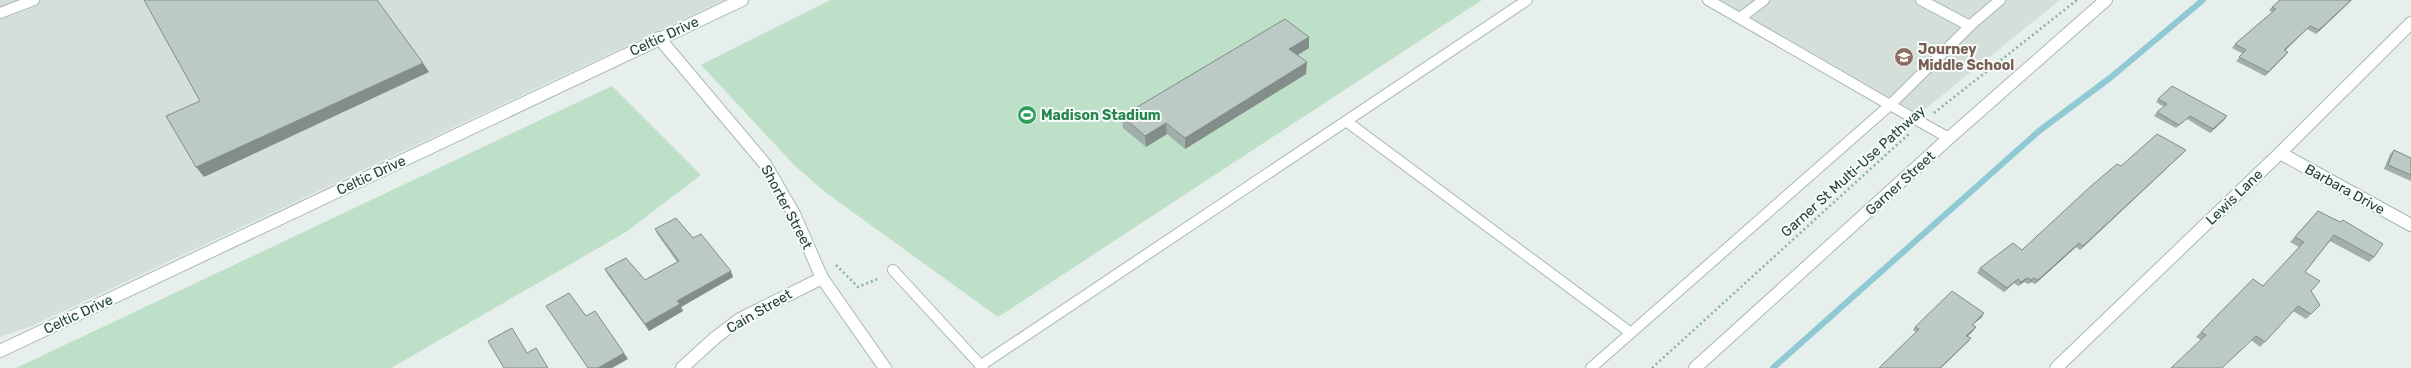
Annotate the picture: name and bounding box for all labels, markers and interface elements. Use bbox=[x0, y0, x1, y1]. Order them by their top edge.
street label: Celtic Drive bbox=[627, 13, 702, 60]
place label: Journey Middle School bbox=[1918, 41, 2014, 74]
school or university icon: Journey Middle School bbox=[1893, 46, 1915, 68]
street label: Garner St Multi-Use Pathway bbox=[1778, 102, 1929, 241]
sports icon: Madison Stadium bbox=[1016, 104, 1038, 126]
place label: Madison Stadium bbox=[1041, 107, 1161, 124]
street label: Garner Street bbox=[1862, 147, 1939, 219]
street label: Celtic Drive bbox=[334, 152, 409, 199]
street label: Barbara Drive bbox=[2302, 161, 2388, 218]
street label: Shorter Street bbox=[757, 162, 816, 253]
street label: Lewis Lane bbox=[2202, 166, 2266, 229]
street label: Cain Street bbox=[723, 286, 795, 337]
street label: Celtic Drive bbox=[41, 291, 116, 338]

